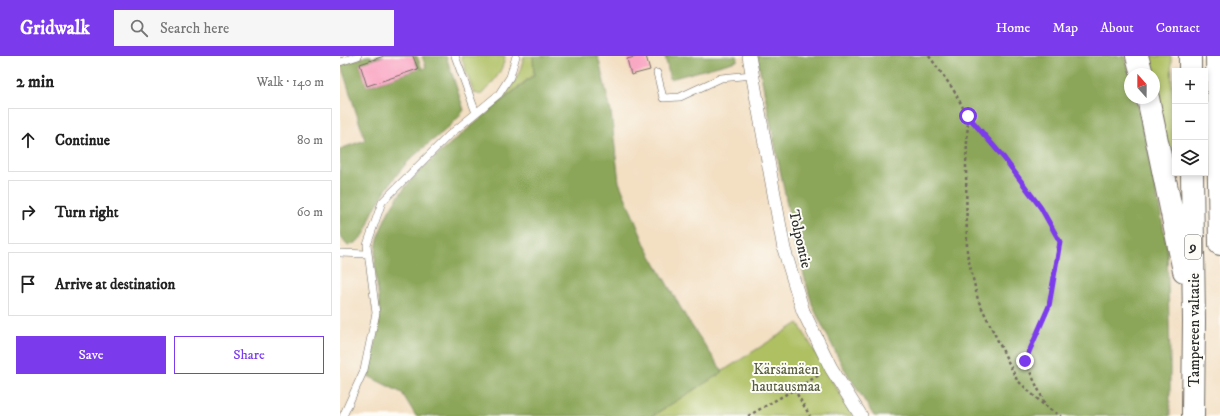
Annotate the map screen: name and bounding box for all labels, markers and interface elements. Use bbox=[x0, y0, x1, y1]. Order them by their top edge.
search box bbox=[114, 10, 394, 46]
text: Gridwalk bbox=[20, 17, 90, 40]
icon: search bbox=[128, 17, 150, 39]
text: Search here bbox=[160, 19, 229, 38]
text: Home bbox=[996, 19, 1030, 37]
text: Map bbox=[1052, 19, 1078, 37]
text: About bbox=[1100, 19, 1134, 37]
text: Contact bbox=[1156, 19, 1200, 37]
north arrow bbox=[1124, 68, 1160, 104]
map controls bbox=[1172, 68, 1208, 176]
button: + bbox=[1172, 68, 1208, 104]
text: 2 min bbox=[16, 71, 54, 93]
text: Walk · 140 m bbox=[256, 74, 324, 90]
button: − bbox=[1172, 104, 1208, 140]
route start bbox=[959, 107, 977, 125]
icon: ahead bbox=[17, 129, 39, 151]
text: Continue bbox=[55, 131, 110, 150]
text: 80 m bbox=[297, 132, 323, 148]
button: layers bbox=[1172, 140, 1208, 176]
icon: right bbox=[17, 201, 39, 223]
text: Turn right bbox=[55, 203, 118, 222]
text: 60 m bbox=[297, 204, 323, 220]
street label: Tolpontie bbox=[784, 208, 816, 270]
road number: 9 bbox=[1185, 235, 1201, 259]
icon: arrive bbox=[17, 273, 39, 295]
street label: Tampereen valtatie bbox=[1185, 273, 1204, 387]
text: Arrive at destination bbox=[55, 275, 175, 294]
button: Save bbox=[16, 336, 166, 374]
button: Share bbox=[174, 336, 324, 374]
route end bbox=[1016, 352, 1034, 370]
park label: Kärsämäen hautausmaa bbox=[752, 360, 821, 396]

